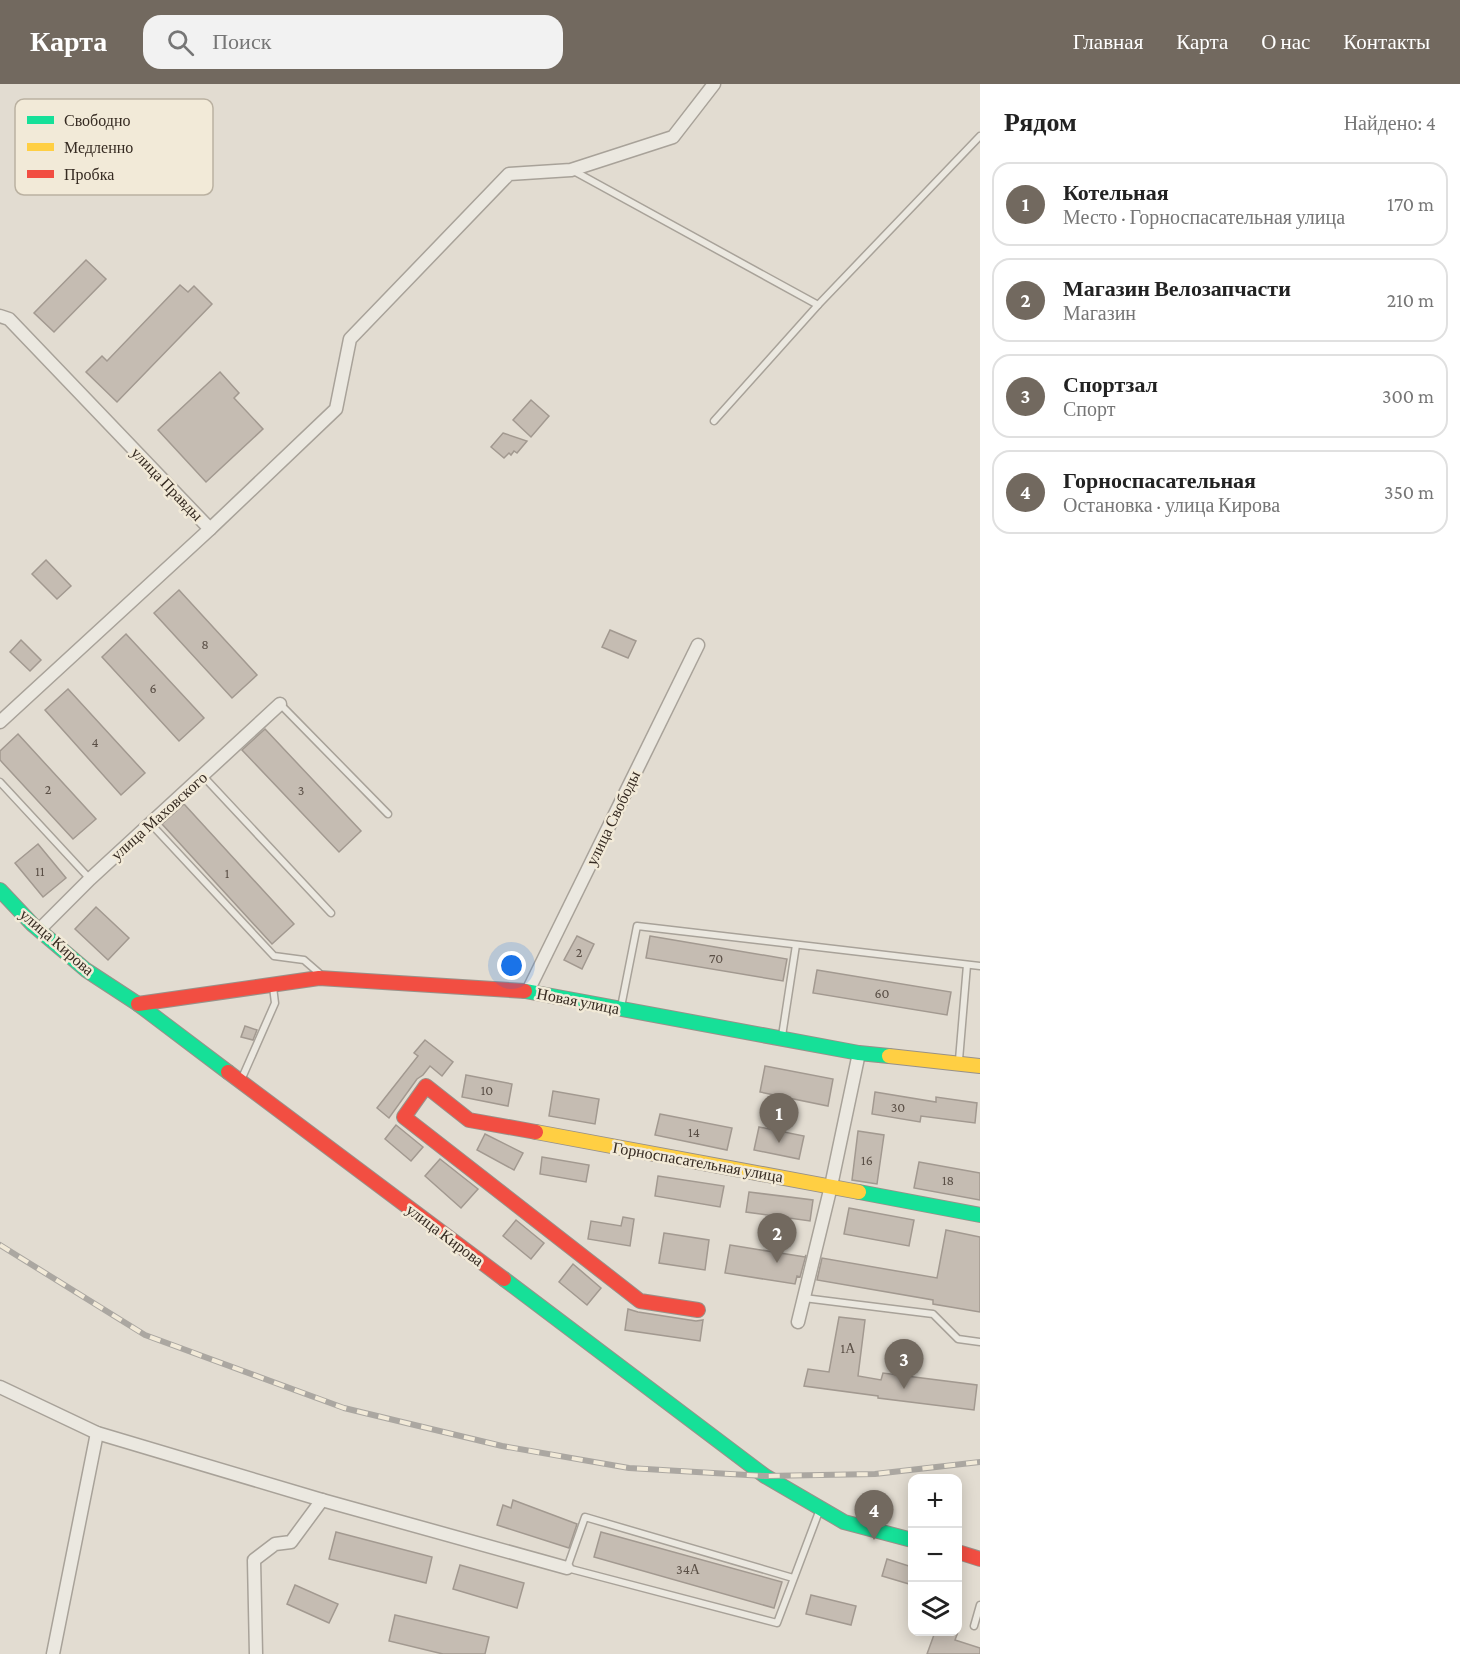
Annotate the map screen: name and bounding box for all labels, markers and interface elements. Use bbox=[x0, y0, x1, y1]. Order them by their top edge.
search box bbox=[143, 15, 563, 69]
text: Карта bbox=[30, 26, 107, 57]
icon: search bbox=[164, 26, 197, 59]
text: Поиск bbox=[212, 29, 271, 54]
text: Главная bbox=[1073, 30, 1143, 54]
text: Карта bbox=[1176, 30, 1228, 54]
text: О нас bbox=[1261, 30, 1310, 54]
text: Контакты bbox=[1343, 30, 1430, 54]
legend bbox=[15, 99, 213, 195]
text: Рядом bbox=[1004, 108, 1077, 137]
text: Свободно bbox=[64, 112, 131, 130]
text: Найдено: 4 bbox=[1344, 112, 1436, 134]
text: Медленно bbox=[64, 139, 133, 157]
text: Пробка bbox=[64, 166, 114, 184]
text: Котельная bbox=[1063, 180, 1169, 205]
text: 1 bbox=[1022, 193, 1029, 215]
text: 170 m bbox=[1387, 193, 1434, 215]
text: Место · Горноспасательная улица bbox=[1063, 206, 1345, 228]
text: Магазин Велозапчасти bbox=[1063, 276, 1291, 301]
text: 2 bbox=[1020, 289, 1031, 311]
text: 210 m bbox=[1387, 289, 1434, 311]
text: Магазин bbox=[1063, 302, 1136, 324]
text: Спортзал bbox=[1063, 372, 1158, 397]
text: 3 bbox=[1021, 385, 1030, 407]
text: 300 m bbox=[1382, 385, 1434, 407]
text: Спорт bbox=[1063, 398, 1116, 420]
street label: улица Правды bbox=[127, 444, 206, 525]
text: Горноспасательная bbox=[1063, 468, 1256, 493]
text: 4 bbox=[1020, 481, 1031, 503]
text: 350 m bbox=[1384, 481, 1434, 503]
text: Остановка · улица Кирова bbox=[1063, 494, 1280, 516]
house number: 8 bbox=[201, 636, 209, 652]
house number: 6 bbox=[149, 680, 157, 696]
house number: 4 bbox=[91, 734, 99, 750]
street label: улица Свободы bbox=[583, 768, 644, 869]
street label: улица Маховского bbox=[108, 769, 211, 864]
house number: 2 bbox=[45, 781, 52, 797]
house number: 3 bbox=[298, 782, 304, 798]
house number: 11 bbox=[35, 863, 45, 879]
house number: 1 bbox=[225, 865, 230, 881]
street label: улица Кирова bbox=[16, 905, 97, 979]
house number: 2 bbox=[576, 944, 583, 960]
house number: 70 bbox=[709, 950, 723, 966]
your location bbox=[497, 951, 526, 980]
street label: Новая улица bbox=[535, 985, 621, 1018]
house number: 60 bbox=[874, 985, 890, 1001]
house number: 10 bbox=[481, 1082, 493, 1098]
pin: 1 bbox=[760, 1094, 798, 1143]
house number: 30 bbox=[891, 1099, 905, 1115]
house number: 14 bbox=[688, 1124, 700, 1140]
street label: Горноспасательная улица bbox=[611, 1139, 784, 1186]
house number: 16 bbox=[861, 1152, 873, 1168]
house number: 18 bbox=[942, 1172, 954, 1188]
street label: улица Кирова bbox=[402, 1200, 487, 1270]
pin: 2 bbox=[758, 1214, 796, 1263]
house number: 1А bbox=[841, 1340, 856, 1356]
pin: 3 bbox=[884, 1340, 924, 1389]
map controls bbox=[908, 1474, 962, 1636]
button: + bbox=[908, 1474, 962, 1528]
pin: 4 bbox=[854, 1490, 894, 1540]
button: − bbox=[908, 1528, 962, 1582]
house number: 34А bbox=[676, 1561, 701, 1577]
button: layers bbox=[908, 1582, 962, 1636]

